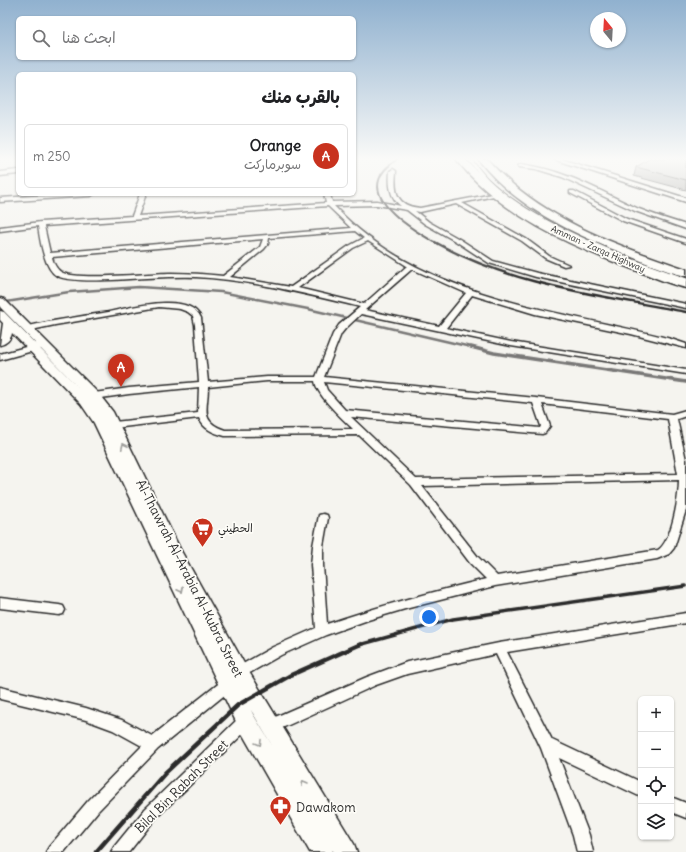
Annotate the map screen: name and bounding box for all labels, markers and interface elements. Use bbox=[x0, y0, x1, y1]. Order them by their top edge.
north arrow bbox=[590, 12, 626, 48]
search box bbox=[16, 16, 356, 60]
icon: search bbox=[30, 27, 52, 49]
text: ابحث هنا bbox=[62, 28, 116, 47]
text: بالقرب منك bbox=[261, 86, 340, 108]
text: Orange bbox=[250, 136, 301, 155]
text: 250 m bbox=[33, 148, 71, 165]
text: A bbox=[322, 148, 330, 165]
text: سوبرماركت bbox=[244, 156, 301, 173]
street label: Amman - Zarqa Highway bbox=[549, 223, 647, 274]
pin: A bbox=[108, 354, 134, 387]
one-way arrow bbox=[121, 443, 129, 451]
street label: Al-Thawrah Al-Arabia Al-Kubra Street bbox=[132, 477, 247, 680]
supermarket icon: الحطيني bbox=[189, 515, 215, 548]
place label: الحطيني bbox=[218, 521, 253, 539]
one-way arrow bbox=[176, 585, 184, 593]
your location bbox=[419, 607, 439, 627]
map controls bbox=[638, 696, 674, 840]
button: + bbox=[638, 696, 674, 732]
button: − bbox=[638, 732, 674, 768]
street label: Bilal Bin Rabah Street bbox=[131, 736, 232, 837]
one-way arrow bbox=[254, 739, 261, 746]
button: locate bbox=[638, 768, 674, 804]
one-way arrow bbox=[301, 780, 308, 787]
pharmacy icon: Dawakom bbox=[268, 794, 294, 827]
place label: Dawakom bbox=[296, 799, 356, 816]
button: layers bbox=[638, 804, 674, 840]

